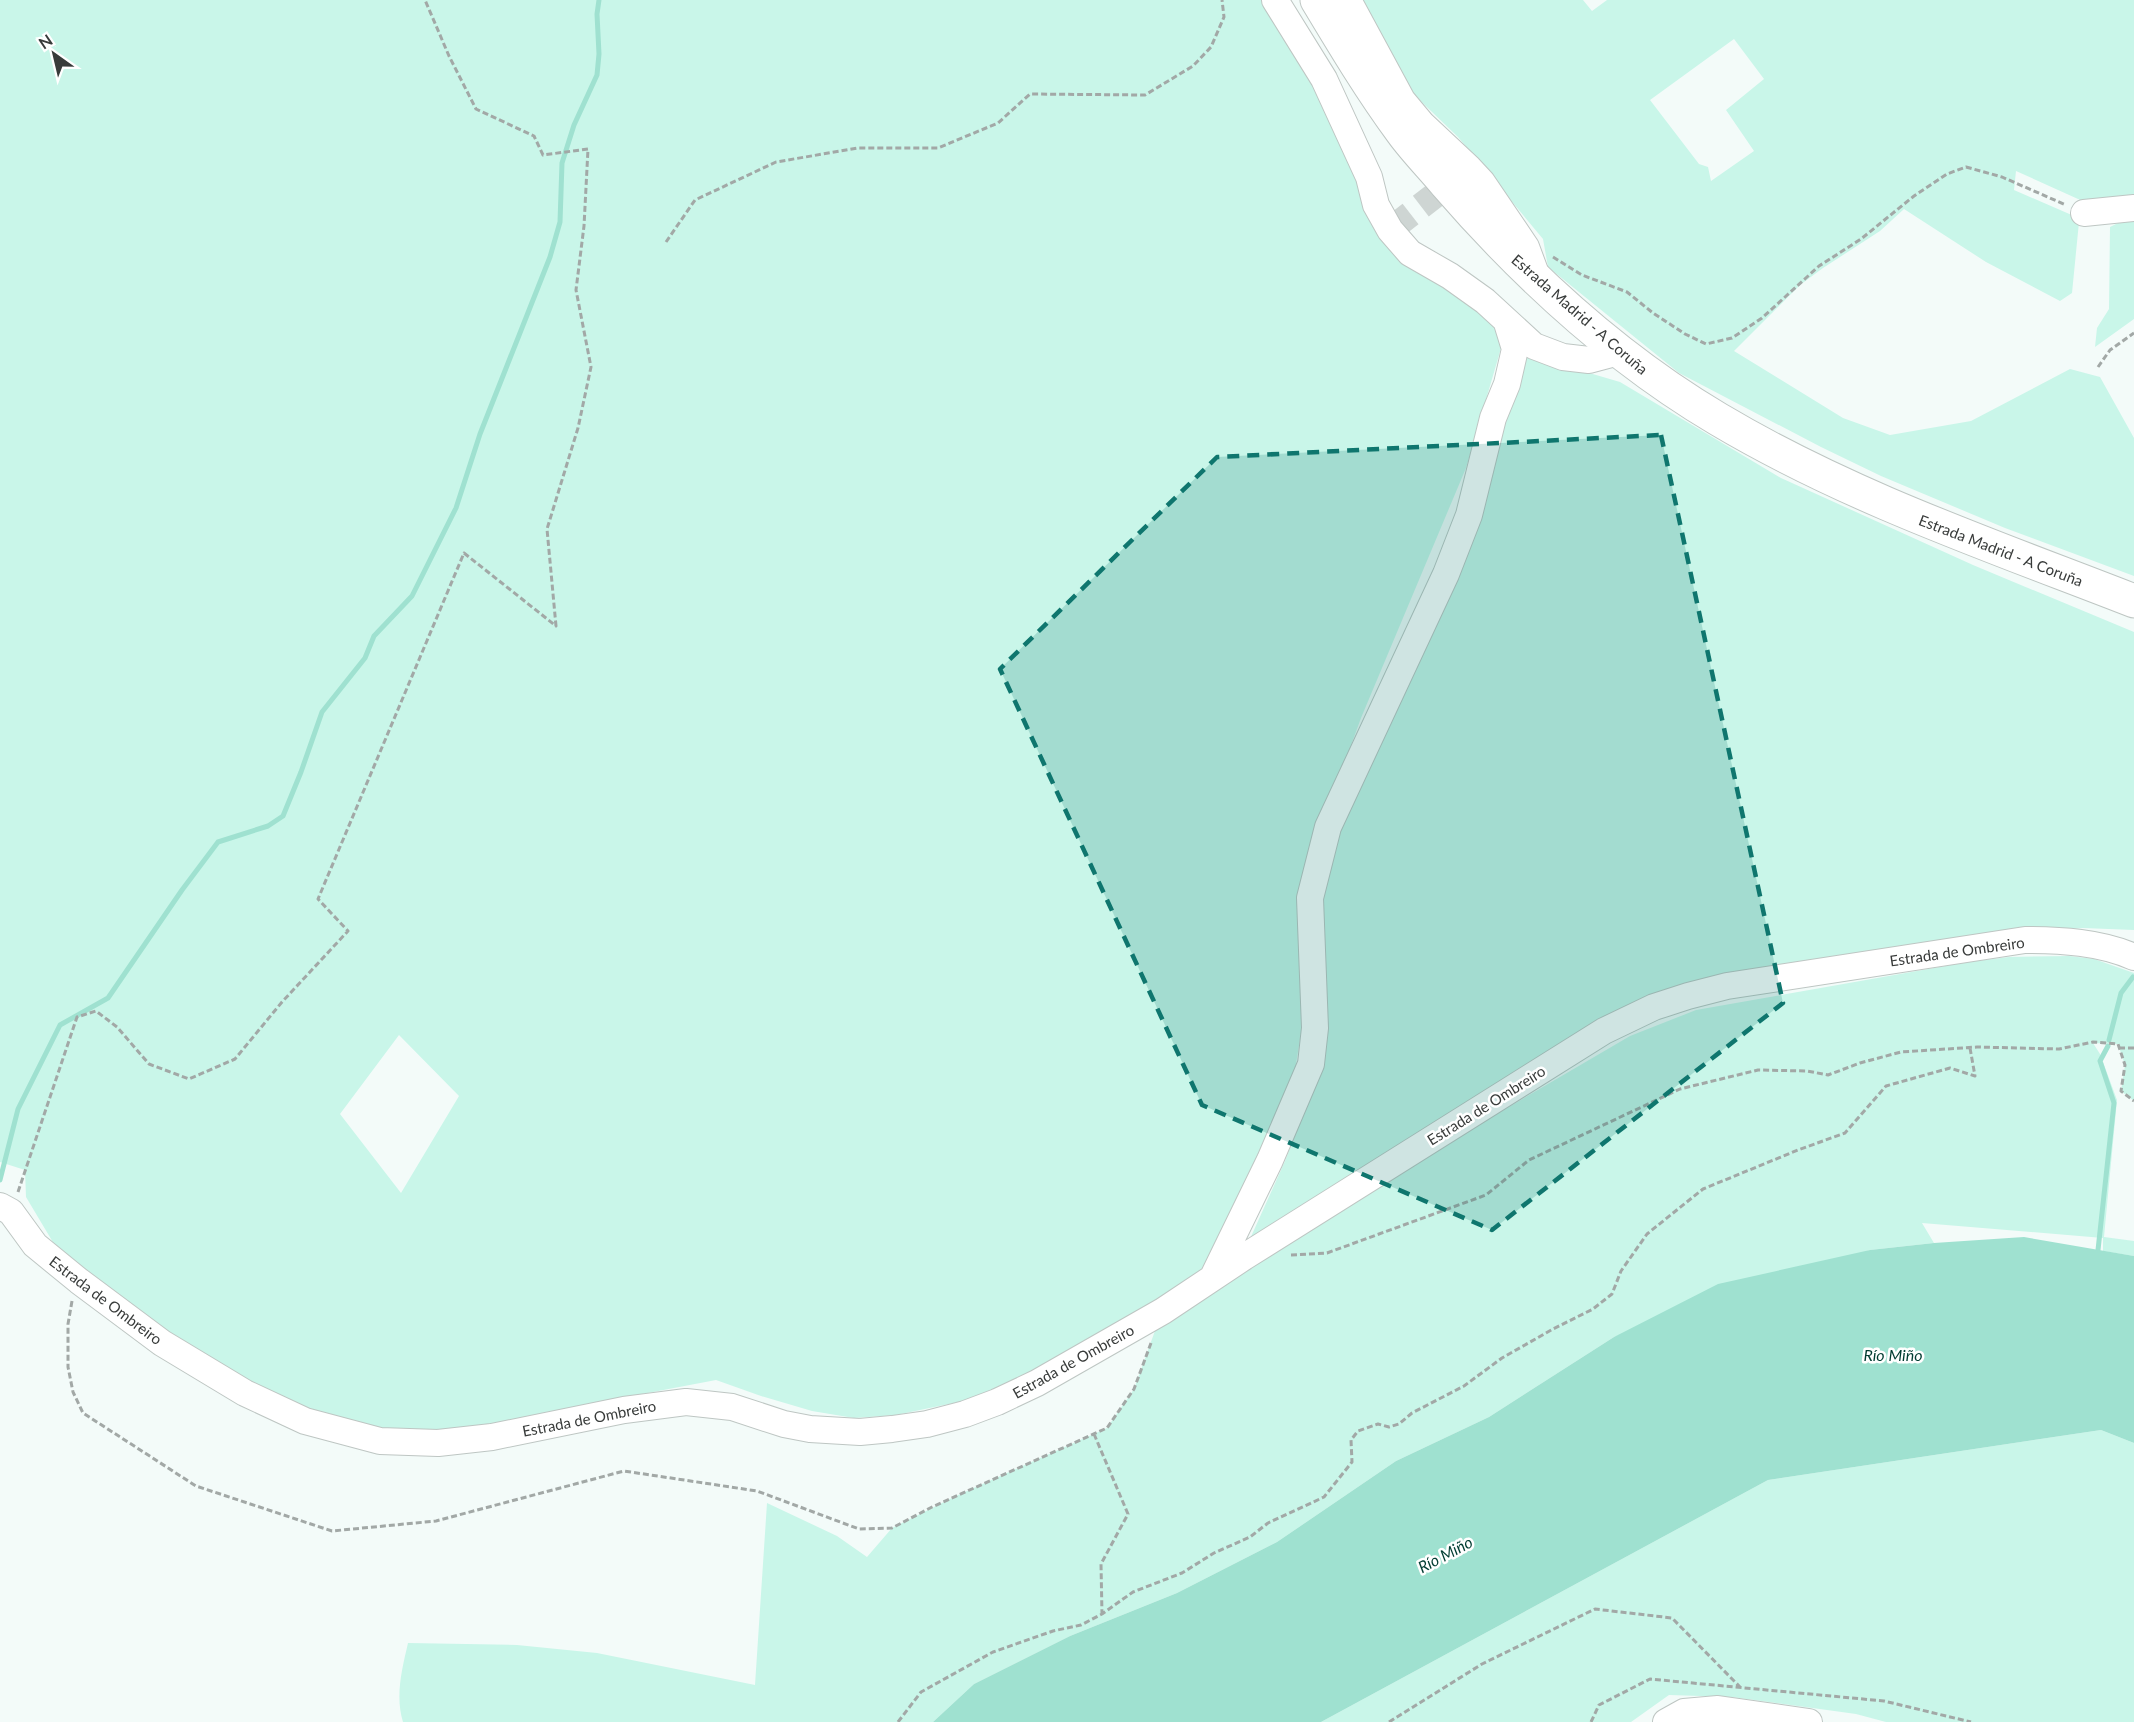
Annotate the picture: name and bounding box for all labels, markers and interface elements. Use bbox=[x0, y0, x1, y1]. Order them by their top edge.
north arrow bbox=[24, 24, 84, 84]
text: N bbox=[35, 30, 56, 52]
street label: Estrada Madrid - A Coruña bbox=[1508, 250, 1652, 378]
street label: Estrada Madrid - A Coruña bbox=[1916, 510, 2086, 590]
street label: Estrada de Ombreiro bbox=[1888, 933, 2026, 969]
street label: Estrada de Ombreiro bbox=[1424, 1061, 1548, 1149]
street label: Estrada de Ombreiro bbox=[46, 1252, 166, 1348]
street label: Estrada de Ombreiro bbox=[1009, 1320, 1137, 1402]
water label: Río Miño bbox=[1863, 1345, 1923, 1364]
street label: Estrada de Ombreiro bbox=[521, 1396, 657, 1440]
water label: Río Miño bbox=[1414, 1532, 1476, 1576]

